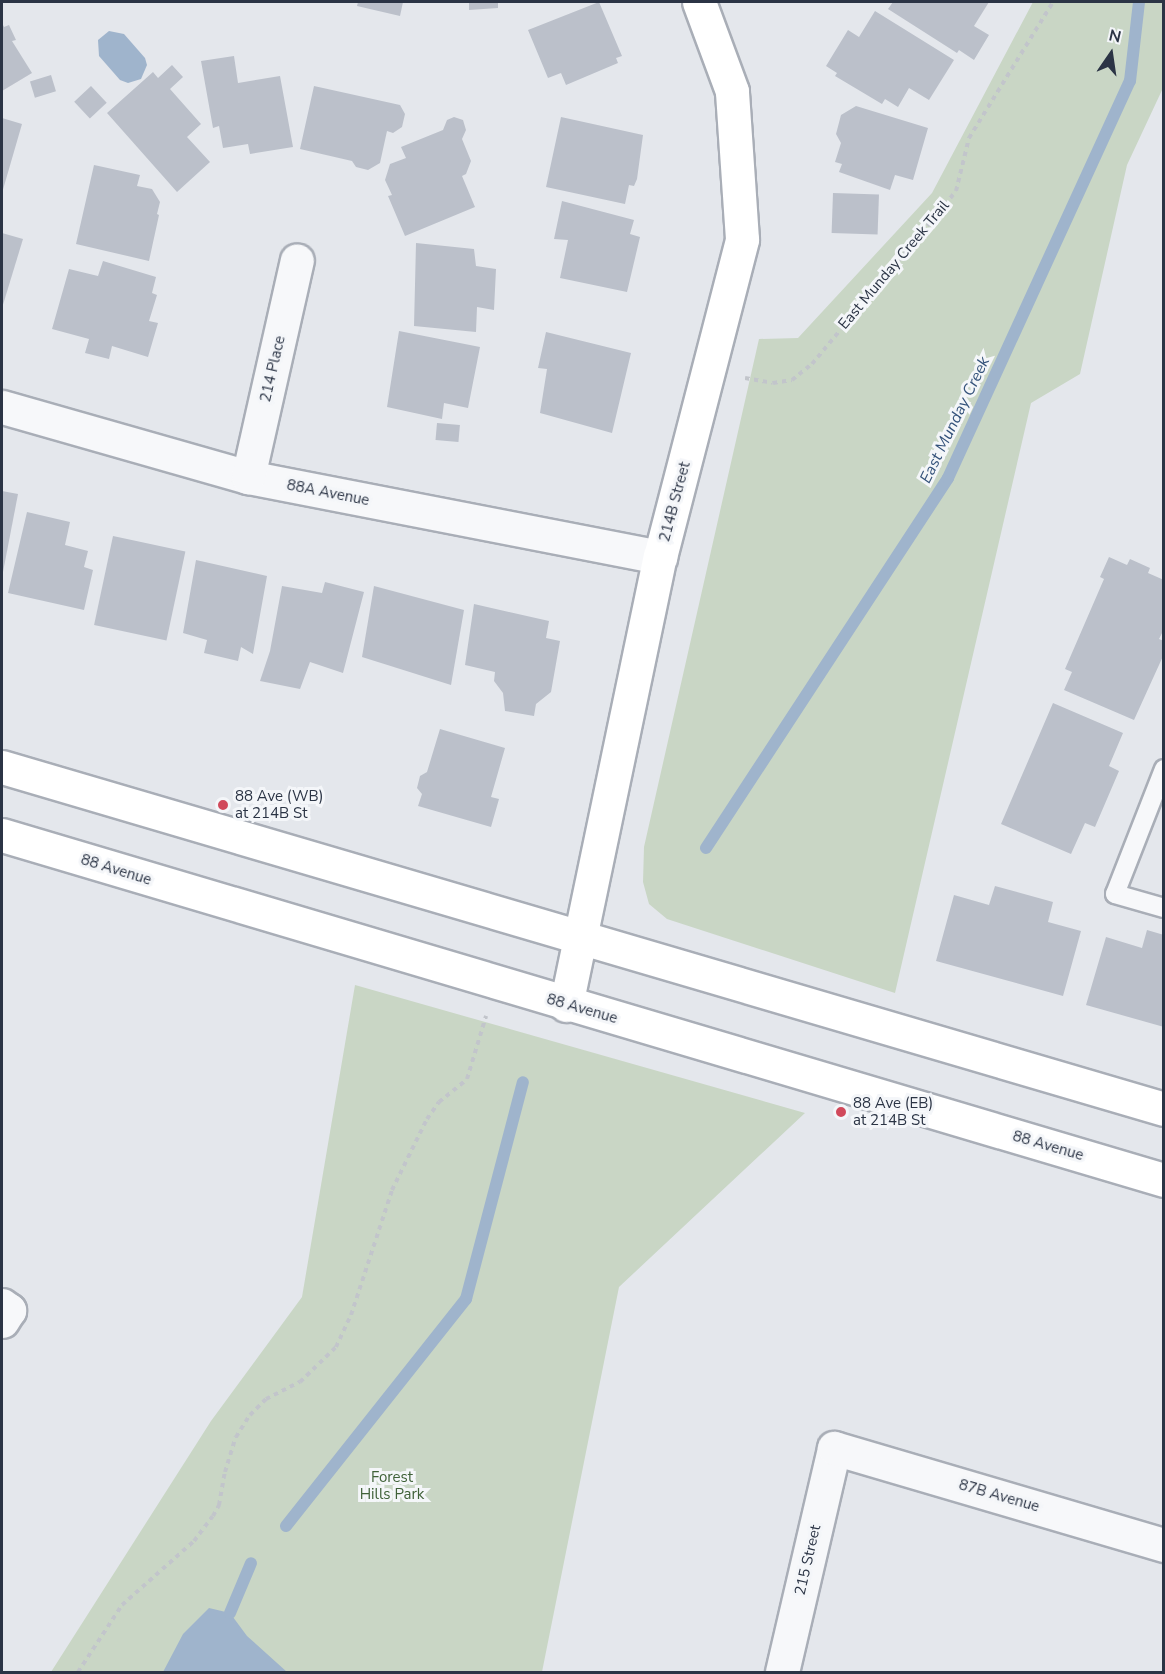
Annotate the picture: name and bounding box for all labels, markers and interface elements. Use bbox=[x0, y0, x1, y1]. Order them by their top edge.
north arrow bbox=[1081, 24, 1141, 84]
text: N bbox=[1107, 24, 1123, 49]
street label: East Munday Creek Trail bbox=[835, 197, 953, 333]
street label: 214 Place bbox=[257, 334, 289, 404]
water label: East Munday Creek bbox=[916, 354, 994, 486]
street label: 214B Street bbox=[656, 460, 694, 544]
street label: 88A Avenue bbox=[285, 476, 371, 510]
place label: 88 Ave (WB) at 214B St bbox=[235, 787, 323, 822]
marker: 88 Ave (WB) at 214B St bbox=[216, 798, 230, 812]
street label: 88 Avenue bbox=[79, 851, 153, 889]
street label: 88 Avenue bbox=[544, 990, 620, 1028]
place label: 88 Ave (EB) at 214B St bbox=[853, 1094, 933, 1129]
marker: 88 Ave (EB) at 214B St bbox=[834, 1105, 848, 1119]
street label: 88 Avenue bbox=[1010, 1127, 1086, 1165]
park label: Forest Hills Park bbox=[360, 1468, 424, 1503]
street label: 87B Avenue bbox=[957, 1476, 1041, 1516]
street label: 215 Street bbox=[791, 1523, 825, 1597]

